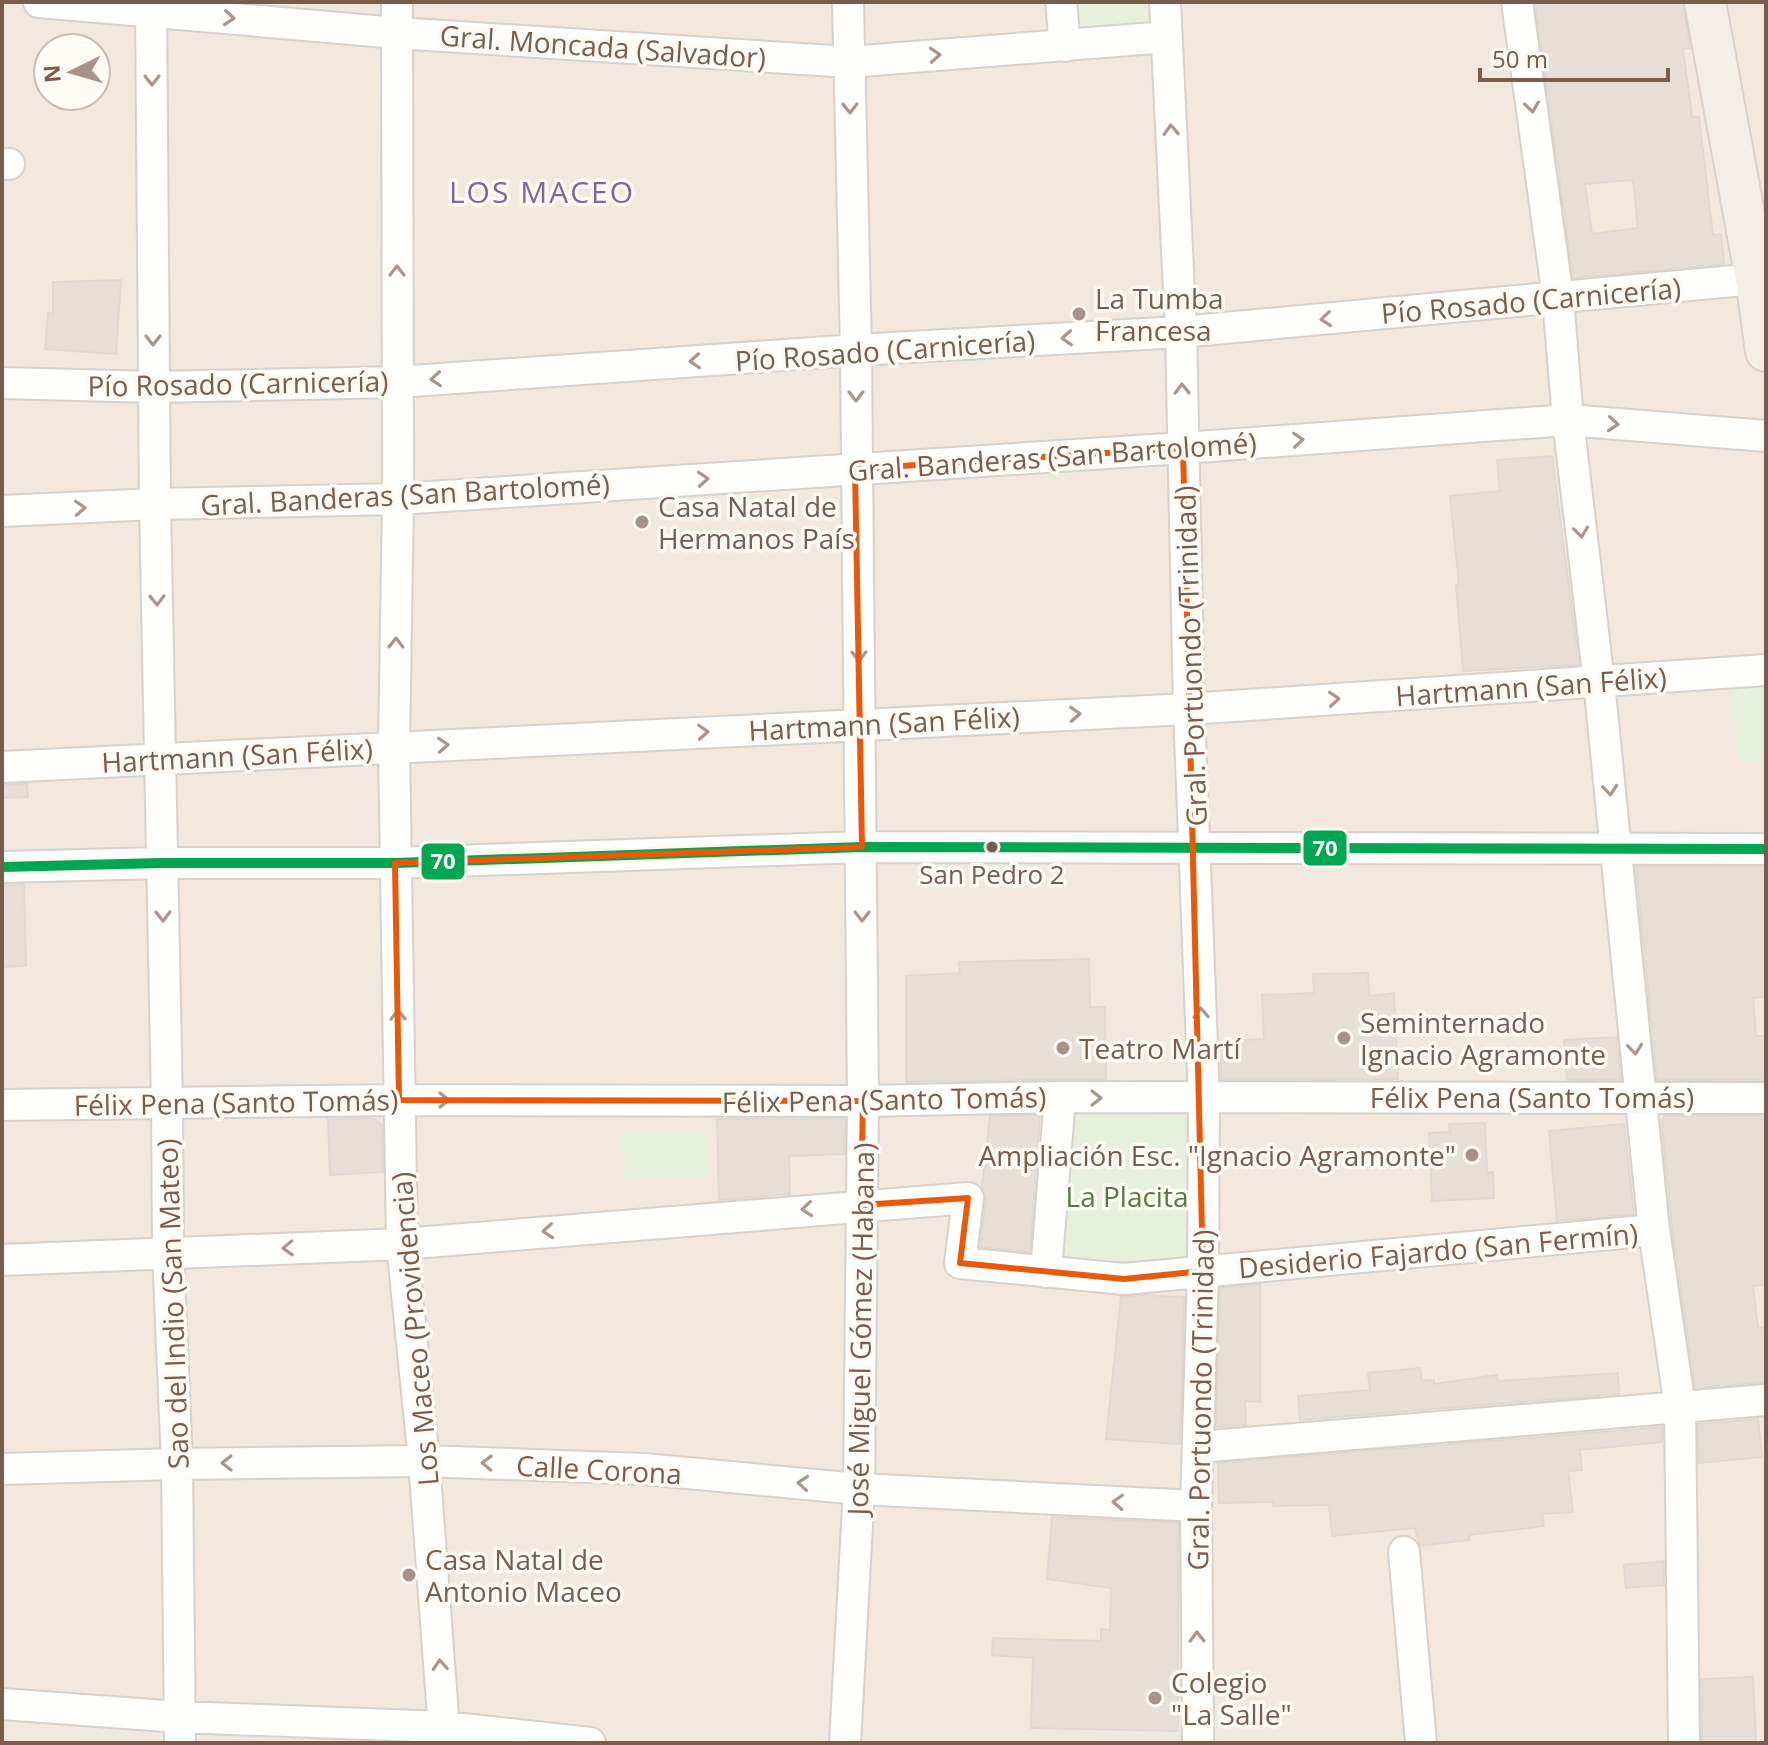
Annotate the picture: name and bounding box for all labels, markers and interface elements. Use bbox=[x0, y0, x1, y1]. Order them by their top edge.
one-way arrow bbox=[223, 9, 236, 26]
street label: Gral. Moncada (Salvador) bbox=[439, 16, 767, 76]
north arrow bbox=[32, 32, 112, 112]
scale bar bbox=[1480, 32, 1668, 82]
text: 50 m bbox=[1492, 42, 1548, 75]
one-way arrow bbox=[929, 47, 942, 64]
text: N bbox=[35, 64, 67, 84]
one-way arrow bbox=[143, 74, 161, 87]
one-way arrow bbox=[1523, 101, 1540, 114]
one-way arrow bbox=[842, 102, 859, 115]
one-way arrow bbox=[1163, 123, 1180, 136]
district label: LOS MACEO bbox=[449, 171, 635, 212]
one-way arrow bbox=[388, 264, 406, 277]
street label: Pío Rosado (Carnicería) bbox=[1379, 268, 1683, 332]
place label: La Tumba Francesa bbox=[1095, 279, 1224, 349]
marker: La Tumba Francesa bbox=[1070, 305, 1088, 323]
one-way arrow bbox=[1319, 310, 1332, 327]
street label: Pío Rosado (Carnicería) bbox=[734, 321, 1036, 379]
one-way arrow bbox=[1060, 330, 1073, 347]
one-way arrow bbox=[144, 334, 162, 347]
one-way arrow bbox=[688, 352, 701, 369]
street label: Pío Rosado (Carnicería) bbox=[87, 361, 389, 405]
one-way arrow bbox=[429, 370, 442, 387]
one-way arrow bbox=[1174, 382, 1191, 395]
one-way arrow bbox=[847, 390, 865, 403]
one-way arrow bbox=[1607, 415, 1620, 432]
street label: Gral. Banderas (San Bartolomé) bbox=[846, 423, 1258, 489]
one-way arrow bbox=[1292, 432, 1305, 449]
street label: Gral. Banderas (San Bartolomé) bbox=[199, 464, 611, 524]
one-way arrow bbox=[697, 471, 710, 488]
street label: Gral. Portuondo (Trinidad) bbox=[1165, 485, 1215, 827]
place label: Casa Natal de Hermanos País bbox=[658, 487, 855, 557]
one-way arrow bbox=[74, 499, 87, 516]
marker: Casa Natal de Hermanos País bbox=[633, 513, 651, 531]
one-way arrow bbox=[1573, 526, 1590, 539]
one-way arrow bbox=[148, 594, 166, 607]
one-way arrow bbox=[387, 636, 405, 649]
one-way arrow bbox=[850, 650, 868, 663]
street label: Hartmann (San Félix) bbox=[1394, 658, 1668, 714]
one-way arrow bbox=[1328, 691, 1341, 708]
street label: Hartmann (San Félix) bbox=[747, 697, 1021, 749]
one-way arrow bbox=[1069, 706, 1082, 723]
one-way arrow bbox=[697, 724, 710, 741]
street label: Hartmann (San Félix) bbox=[100, 729, 374, 781]
one-way arrow bbox=[437, 736, 450, 753]
one-way arrow bbox=[1601, 784, 1618, 797]
line badge: 70 bbox=[1302, 829, 1348, 867]
text: 70 bbox=[1312, 832, 1338, 862]
marker: San Pedro 2 bbox=[984, 839, 1000, 855]
line badge: 70 bbox=[420, 842, 466, 881]
text: 70 bbox=[430, 845, 456, 875]
place label: San Pedro 2 bbox=[919, 856, 1065, 892]
one-way arrow bbox=[154, 910, 171, 923]
one-way arrow bbox=[853, 910, 871, 923]
place label: Seminternado Ignacio Agramonte bbox=[1360, 1003, 1606, 1073]
one-way arrow bbox=[1192, 1006, 1209, 1019]
one-way arrow bbox=[389, 1008, 406, 1021]
place label: Teatro Martí bbox=[1079, 1029, 1241, 1067]
marker: Seminternado Ignacio Agramonte bbox=[1335, 1029, 1353, 1047]
marker: Teatro Martí bbox=[1054, 1039, 1072, 1057]
one-way arrow bbox=[1626, 1043, 1643, 1056]
street label: Félix Pena (Santo Tomás) bbox=[721, 1077, 1047, 1121]
street label: Félix Pena (Santo Tomás) bbox=[1370, 1078, 1694, 1116]
street label: Félix Pena (Santo Tomás) bbox=[73, 1080, 399, 1124]
one-way arrow bbox=[1090, 1089, 1103, 1106]
one-way arrow bbox=[438, 1091, 451, 1109]
place label: Ampliación Esc. "Ignacio Agramonte" bbox=[979, 1136, 1456, 1174]
street label: Sao del Indio (San Mateo) bbox=[147, 1138, 197, 1470]
street label: José Miguel Gómez (Habana) bbox=[838, 1142, 882, 1519]
marker: Ampliación Esc. "Ignacio Agramonte" bbox=[1463, 1146, 1481, 1164]
street label: Los Maceo (Providencia) bbox=[381, 1171, 447, 1487]
park label: La Placita bbox=[1066, 1177, 1188, 1215]
one-way arrow bbox=[800, 1201, 813, 1218]
street label: Desiderio Fajardo (San Fermín) bbox=[1237, 1214, 1639, 1286]
one-way arrow bbox=[541, 1223, 554, 1240]
street label: Gral. Portuondo (Trinidad) bbox=[1178, 1229, 1222, 1571]
one-way arrow bbox=[281, 1240, 294, 1257]
street label: Calle Corona bbox=[515, 1446, 683, 1492]
one-way arrow bbox=[220, 1454, 233, 1472]
one-way arrow bbox=[480, 1455, 493, 1472]
one-way arrow bbox=[796, 1475, 809, 1492]
one-way arrow bbox=[1111, 1493, 1124, 1510]
place label: Casa Natal de Antonio Maceo bbox=[425, 1540, 622, 1610]
marker: Casa Natal de Antonio Maceo bbox=[400, 1566, 418, 1584]
one-way arrow bbox=[1189, 1630, 1206, 1643]
one-way arrow bbox=[432, 1658, 449, 1671]
place label: Colegio "La Salle" bbox=[1171, 1663, 1292, 1733]
marker: Colegio "La Salle" bbox=[1146, 1689, 1164, 1707]

